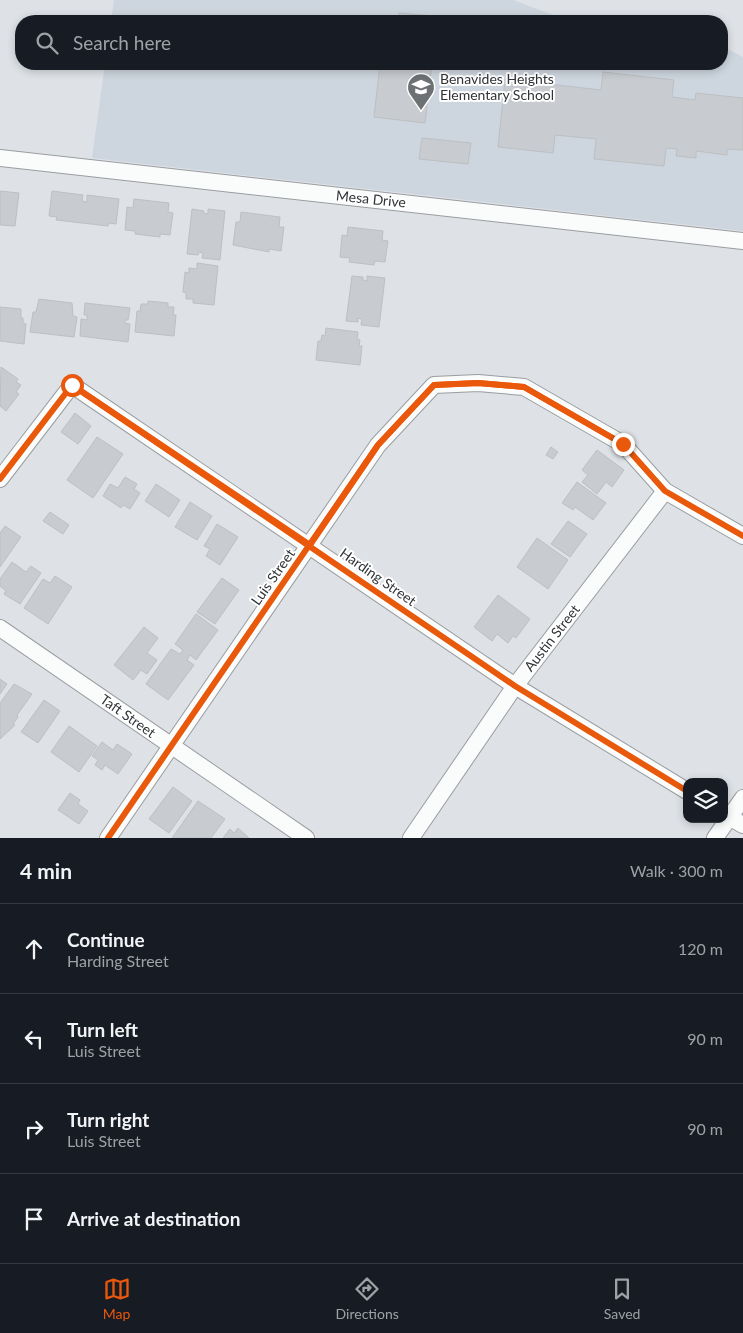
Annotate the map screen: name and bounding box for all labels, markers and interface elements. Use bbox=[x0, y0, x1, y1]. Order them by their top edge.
search box bbox=[15, 15, 728, 70]
icon: search bbox=[33, 29, 61, 57]
text: Search here bbox=[73, 31, 171, 54]
place label: Benavides Heights Elementary School bbox=[440, 70, 554, 103]
school or university icon: Benavides Heights Elementary School bbox=[406, 72, 436, 111]
street label: Mesa Drive bbox=[335, 186, 407, 211]
route start bbox=[61, 374, 84, 397]
route end bbox=[612, 433, 635, 456]
street label: Harding Street bbox=[337, 544, 420, 609]
street label: Luis Street bbox=[247, 545, 298, 608]
street label: Austin Street bbox=[520, 601, 583, 674]
street label: Taft Street bbox=[97, 690, 159, 741]
map controls bbox=[683, 778, 728, 823]
button: layers bbox=[683, 778, 728, 823]
text: 4 min bbox=[20, 858, 72, 883]
text: Walk · 300 m bbox=[630, 861, 723, 880]
text: Continue bbox=[67, 928, 145, 951]
icon: ahead bbox=[20, 935, 48, 963]
text: 120 m bbox=[678, 939, 723, 958]
text: Harding Street bbox=[67, 951, 169, 970]
text: Turn left bbox=[67, 1018, 138, 1041]
icon: left bbox=[20, 1025, 48, 1053]
text: 90 m bbox=[687, 1029, 723, 1048]
text: Luis Street bbox=[67, 1041, 141, 1060]
text: Turn right bbox=[67, 1108, 149, 1131]
icon: right bbox=[20, 1115, 48, 1143]
text: 90 m bbox=[687, 1119, 723, 1138]
text: Luis Street bbox=[67, 1131, 141, 1150]
icon: arrive bbox=[20, 1205, 48, 1233]
text: Arrive at destination bbox=[67, 1207, 240, 1230]
tab: Map bbox=[103, 1275, 131, 1322]
tab: Directions bbox=[336, 1275, 399, 1322]
tab: Saved bbox=[604, 1275, 640, 1322]

